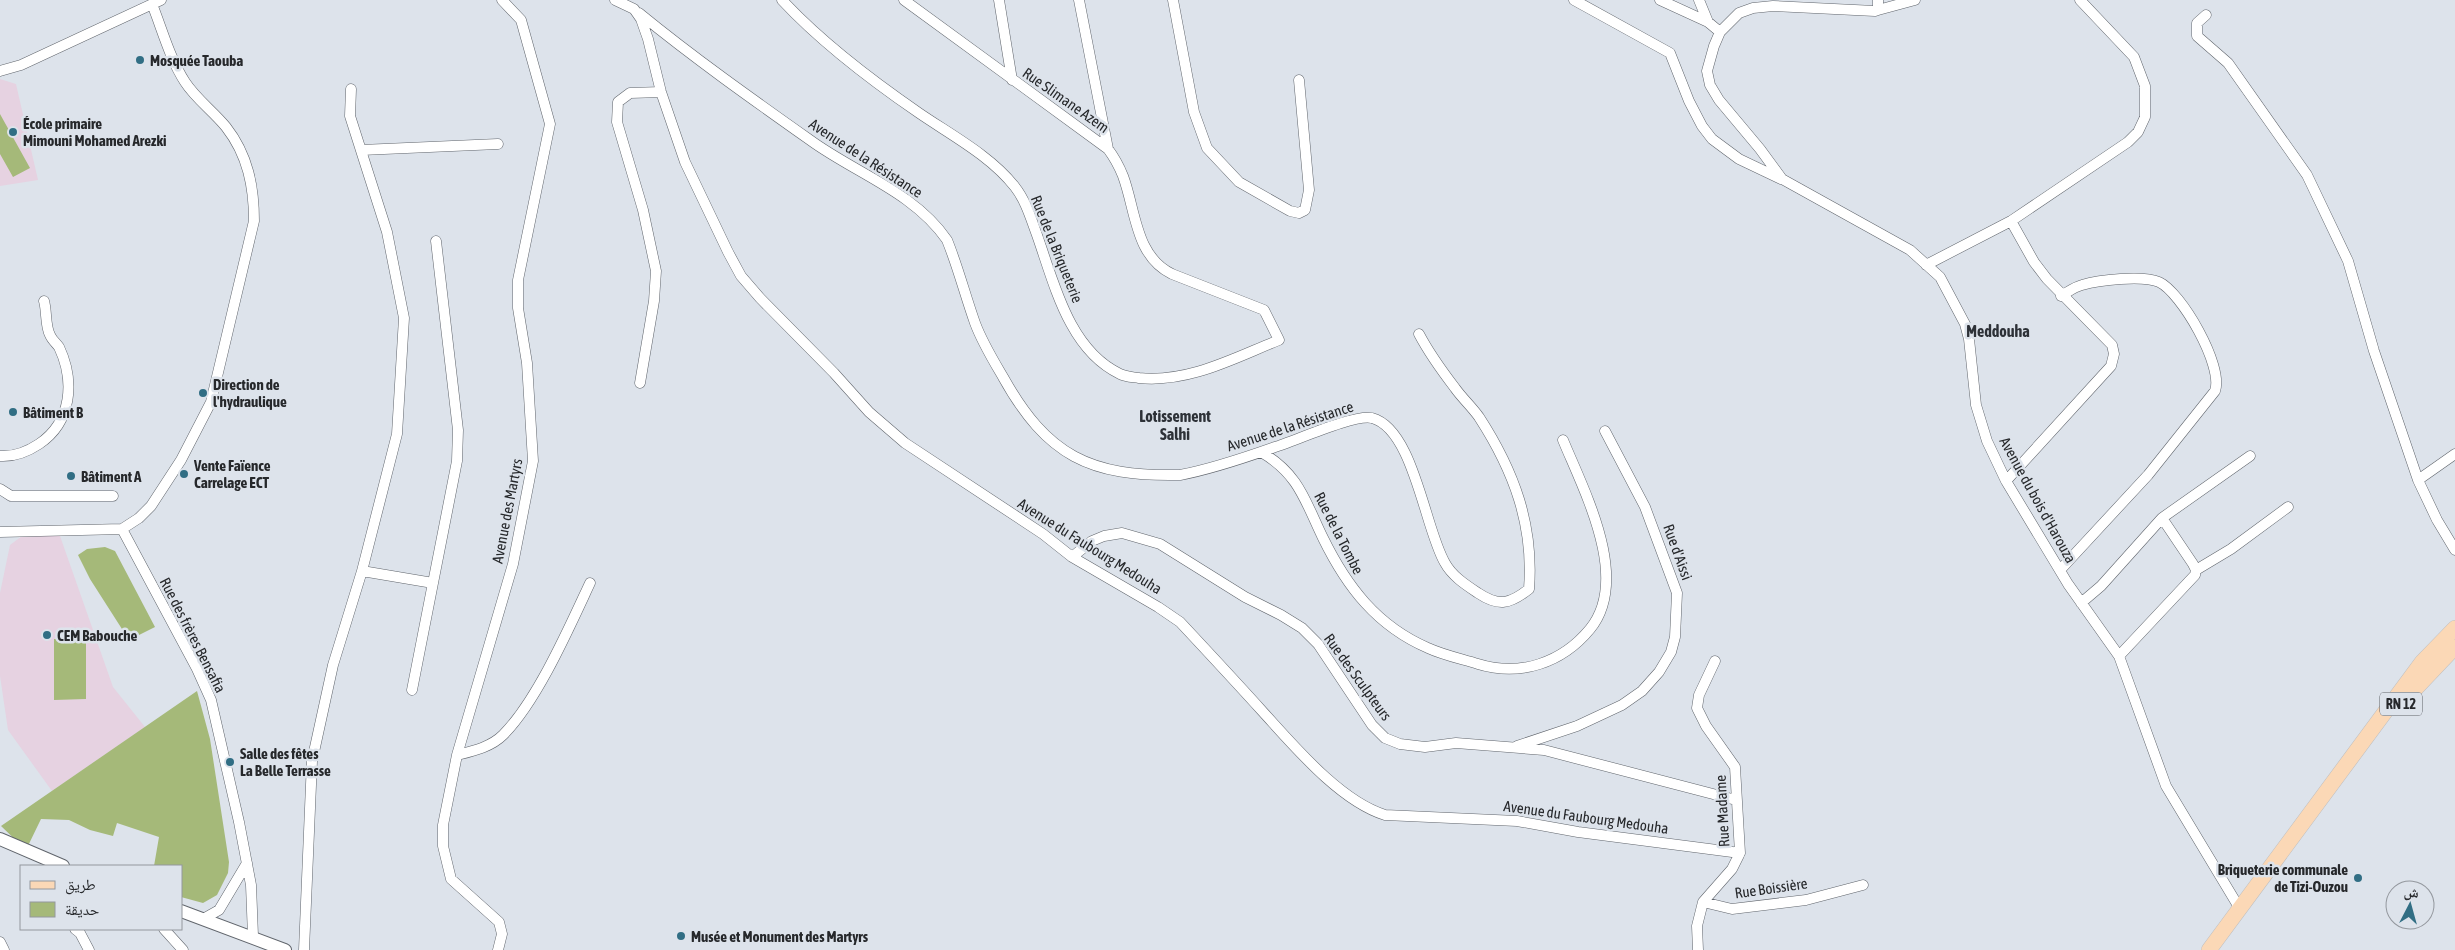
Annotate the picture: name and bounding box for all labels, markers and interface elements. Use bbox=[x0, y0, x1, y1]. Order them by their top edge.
place label: Mosquée Taouba bbox=[150, 52, 243, 69]
marker: Mosquée Taouba bbox=[134, 54, 146, 66]
street label: Rue Slimane Azem bbox=[1020, 64, 1112, 136]
place label: École primaire Mimouni Mohamed Arezki bbox=[23, 115, 166, 149]
street label: Avenue de la Résistance bbox=[806, 115, 926, 201]
marker: École primaire Mimouni Mohamed Arezki bbox=[7, 126, 19, 138]
street label: Rue de la Briqueterie bbox=[1028, 193, 1086, 305]
district label: Meddouha bbox=[1966, 322, 2030, 340]
place label: Direction de l'hydraulique bbox=[213, 376, 287, 410]
marker: Direction de l'hydraulique bbox=[197, 387, 209, 399]
street label: Avenue de la Résistance bbox=[1225, 397, 1355, 454]
place label: Bâtiment B bbox=[23, 404, 84, 421]
marker: Bâtiment B bbox=[7, 406, 19, 418]
district label: Lotissement Salhi bbox=[1139, 407, 1211, 443]
street label: Avenue du bois d'Harouza bbox=[1996, 434, 2080, 566]
place label: Vente Faïence Carrelage ECT bbox=[193, 457, 271, 491]
street label: Avenue des Martyrs bbox=[489, 457, 525, 565]
place label: Bâtiment A bbox=[81, 468, 142, 485]
marker: Vente Faïence Carrelage ECT bbox=[178, 468, 190, 480]
marker: Bâtiment A bbox=[65, 470, 77, 482]
street label: Rue de la Tombe bbox=[1311, 489, 1367, 577]
street label: Avenue du Faubourg Medouha bbox=[1015, 495, 1165, 597]
street label: Rue d'Aissi bbox=[1660, 522, 1696, 582]
street label: Rue des frères Bensafia bbox=[157, 575, 229, 695]
place label: CEM Babouche bbox=[57, 627, 138, 644]
marker: CEM Babouche bbox=[41, 629, 53, 641]
street label: Rue des Sculpteurs bbox=[1321, 630, 1395, 724]
road number: RN 12 bbox=[2380, 692, 2422, 716]
place label: Salle des fêtes La Belle Terrasse bbox=[240, 745, 331, 779]
marker: Salle des fêtes La Belle Terrasse bbox=[224, 756, 236, 768]
street label: Rue Madame bbox=[1712, 774, 1732, 848]
street label: Avenue du Faubourg Medouha bbox=[1502, 797, 1670, 837]
place label: Briqueterie communale de Tizi-Ouzou bbox=[2218, 861, 2348, 895]
legend bbox=[20, 865, 182, 930]
marker: Briqueterie communale de Tizi-Ouzou bbox=[2352, 872, 2364, 884]
street label: Rue Boissière bbox=[1734, 874, 1809, 902]
text: طريق bbox=[65, 876, 96, 895]
north arrow bbox=[2385, 880, 2435, 930]
text: ش bbox=[2403, 883, 2420, 902]
text: حديقة bbox=[65, 901, 100, 918]
place label: Musée et Monument des Martyrs bbox=[691, 928, 869, 945]
marker: Musée et Monument des Martyrs bbox=[675, 930, 687, 942]

